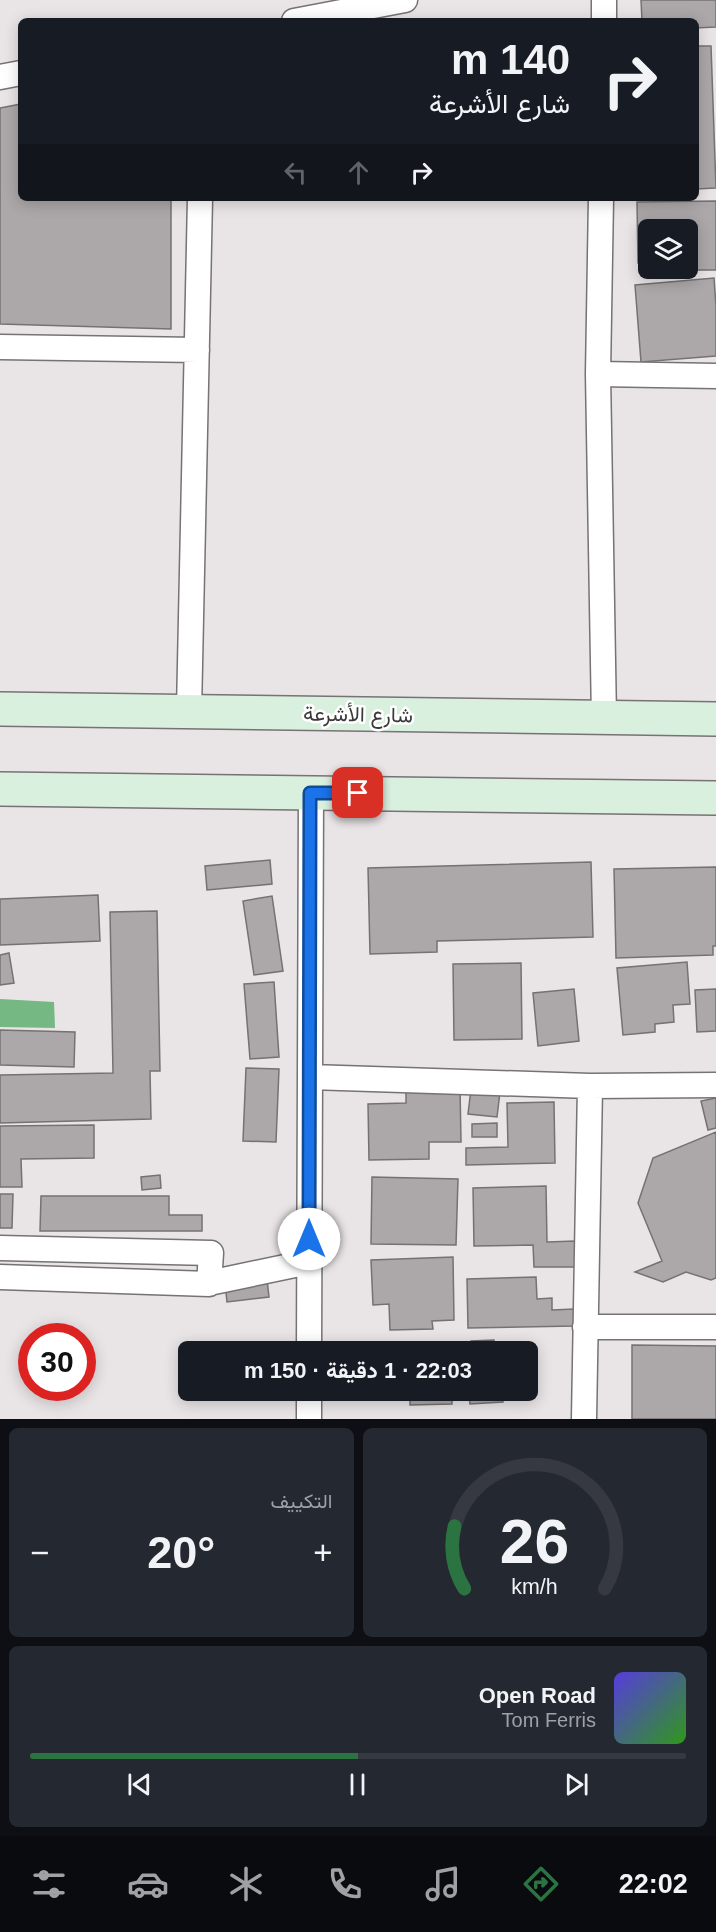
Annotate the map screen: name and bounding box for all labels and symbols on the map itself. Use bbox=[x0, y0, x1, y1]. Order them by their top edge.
street label: شارع الأشرعة bbox=[303, 702, 413, 729]
pin bbox=[332, 767, 383, 818]
position arrow bbox=[277, 1207, 341, 1271]
speed limit sign: 30 bbox=[18, 1323, 96, 1401]

